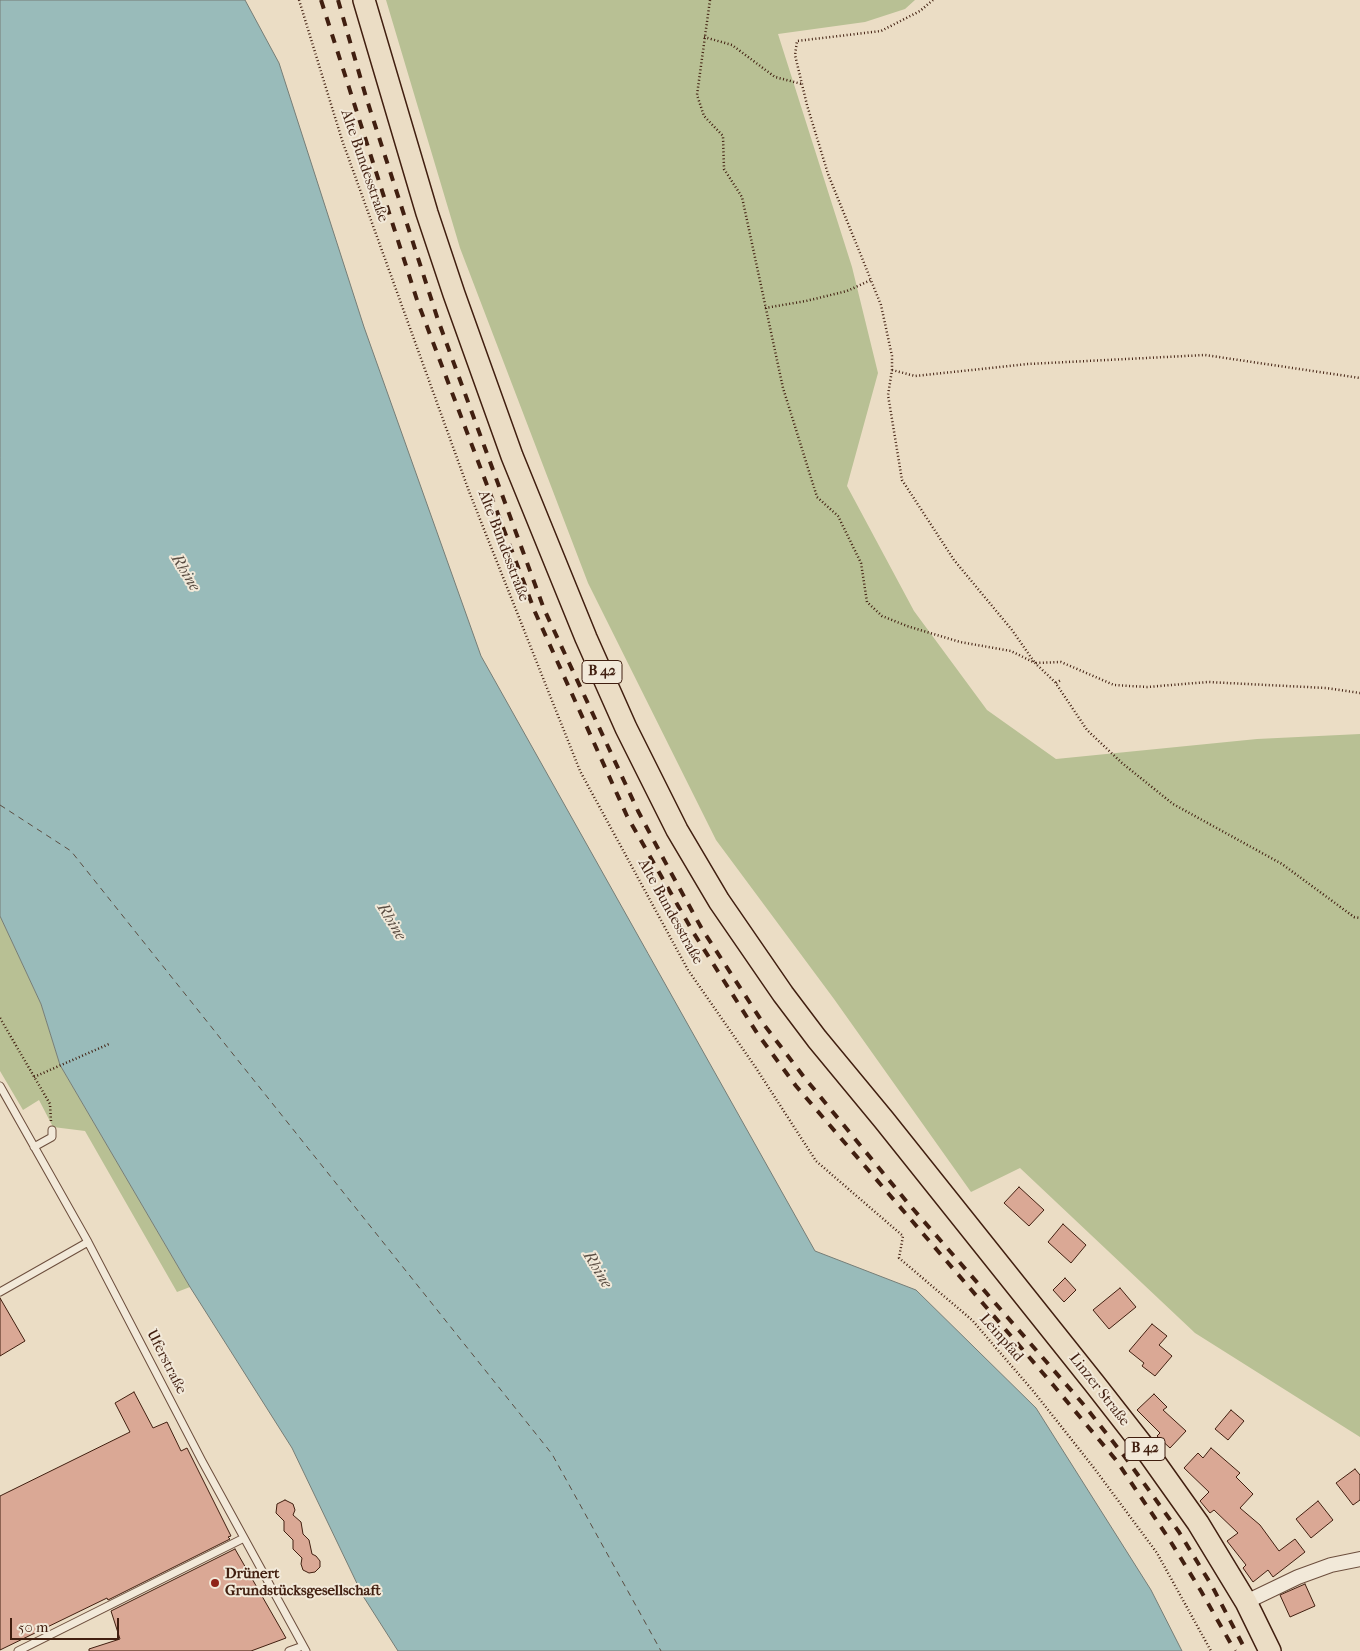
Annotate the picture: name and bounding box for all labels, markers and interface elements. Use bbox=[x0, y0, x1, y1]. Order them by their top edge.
street label: Alte Bundesstraße bbox=[336, 107, 392, 225]
street label: Alte Bundesstraße bbox=[474, 488, 532, 604]
water label: Rhine bbox=[167, 551, 203, 595]
road number: B 42 bbox=[582, 660, 622, 684]
street label: Alte Bundesstraße bbox=[634, 856, 706, 968]
water label: Rhine bbox=[373, 900, 409, 944]
water label: Rhine bbox=[579, 1248, 615, 1292]
street label: Leinpfad bbox=[975, 1310, 1027, 1366]
street label: Uferstraße bbox=[142, 1327, 190, 1397]
street label: Linzer Straße bbox=[1065, 1350, 1133, 1430]
road number: B 42 bbox=[1125, 1438, 1165, 1460]
place label: Drünert Grundstücksgesellschaft bbox=[225, 1565, 381, 1600]
marker: Drünert Grundstücksgesellschaft bbox=[209, 1577, 221, 1589]
scale bar bbox=[12, 1608, 121, 1640]
text: 50 m bbox=[18, 1618, 48, 1636]

